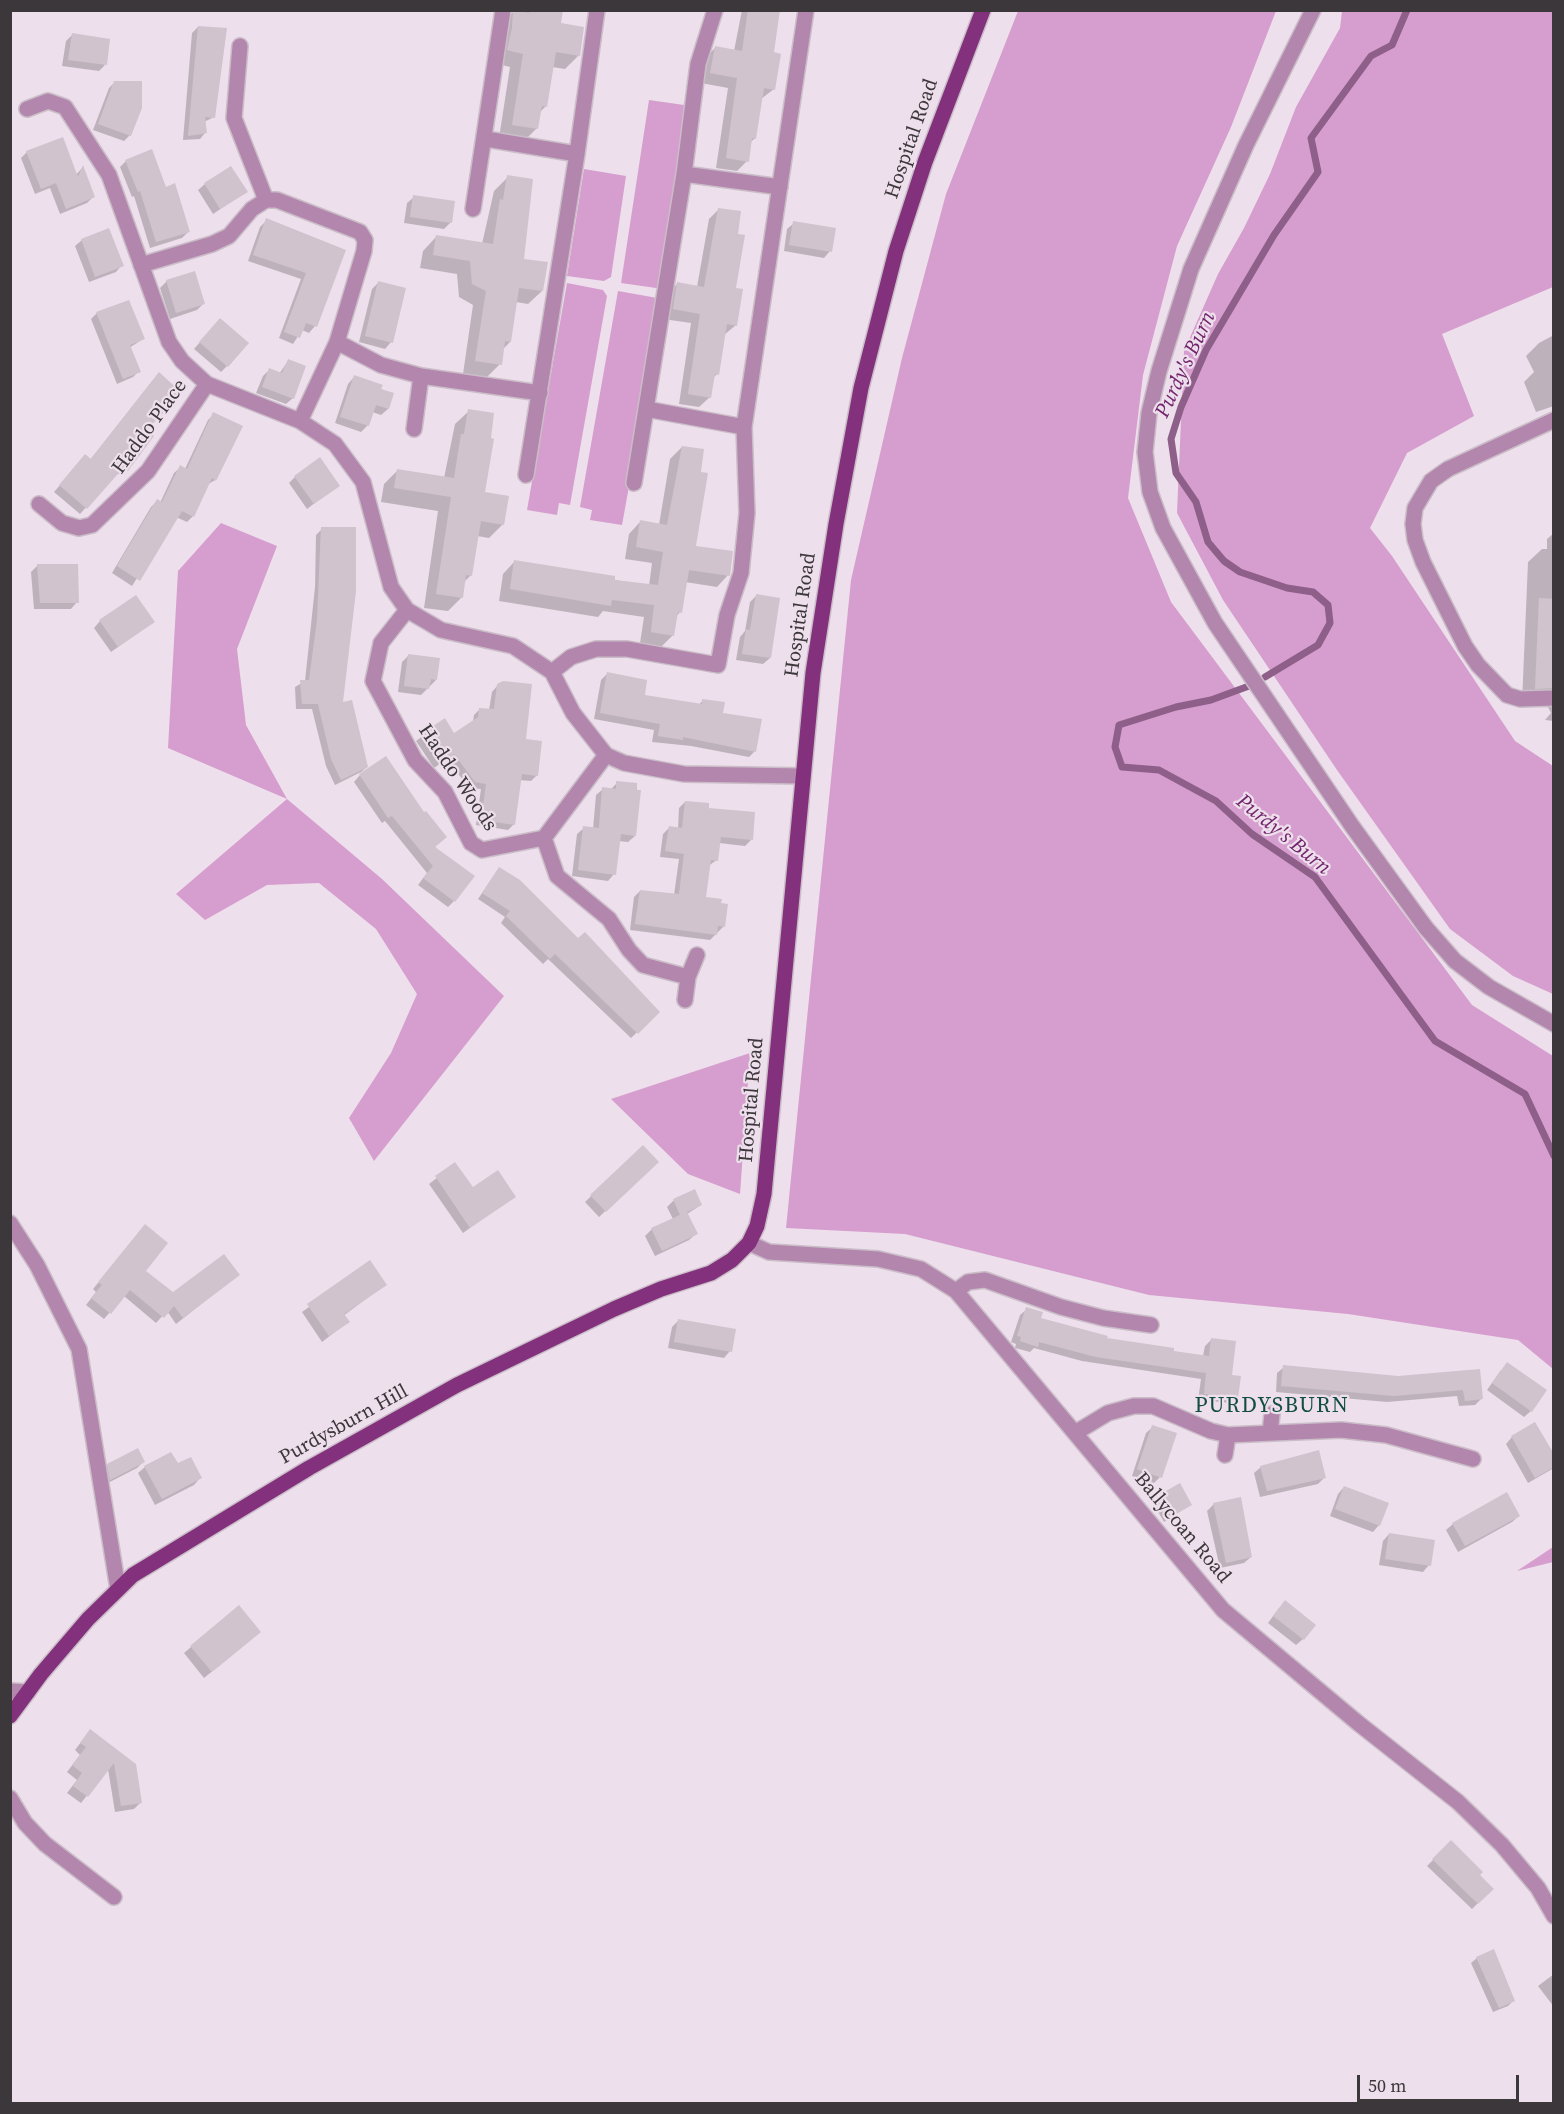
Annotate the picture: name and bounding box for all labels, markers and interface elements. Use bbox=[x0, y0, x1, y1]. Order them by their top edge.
street label: Hospital Road bbox=[880, 76, 944, 202]
water label: Purdy's Burn bbox=[1150, 308, 1222, 422]
street label: Haddo Place bbox=[108, 375, 192, 479]
street label: Hospital Road bbox=[780, 551, 822, 679]
street label: Haddo Woods bbox=[412, 720, 502, 836]
water label: Purdy's Burn bbox=[1231, 789, 1335, 881]
street label: Hospital Road bbox=[735, 1037, 769, 1163]
street label: Purdysburn Hill bbox=[276, 1380, 412, 1470]
district label: PURDYSBURN bbox=[1194, 1393, 1350, 1419]
street label: Ballycoan Road bbox=[1129, 1468, 1235, 1588]
scale bar bbox=[1360, 2063, 1522, 2101]
text: 50 m bbox=[1368, 2073, 1406, 2098]

